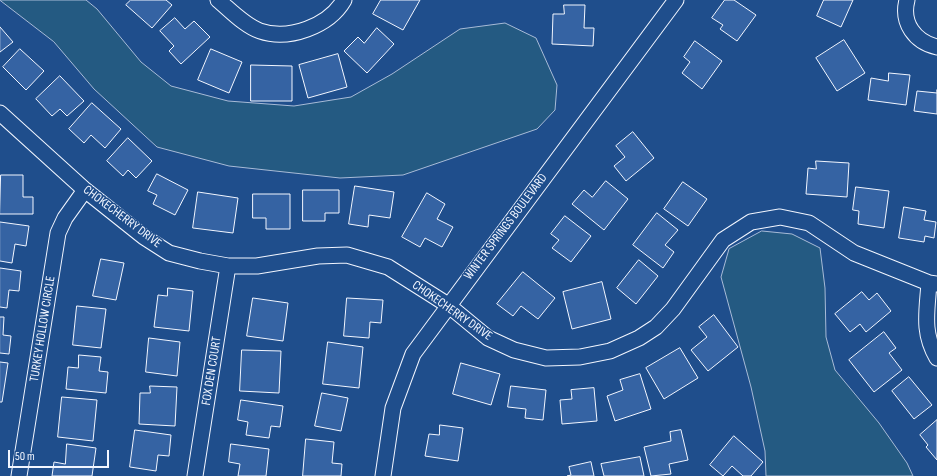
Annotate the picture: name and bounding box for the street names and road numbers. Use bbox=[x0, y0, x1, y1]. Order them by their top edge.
street label: WINTER SPRINGS BOULEVARD bbox=[461, 171, 551, 283]
street label: CHOKECHERRY DRIVE bbox=[80, 182, 164, 252]
street label: TURKEY HOLLOW CIRCLE bbox=[27, 275, 59, 383]
street label: CHOKECHERRY DRIVE bbox=[409, 278, 495, 344]
street label: FOX DEN COURT bbox=[199, 336, 225, 406]

